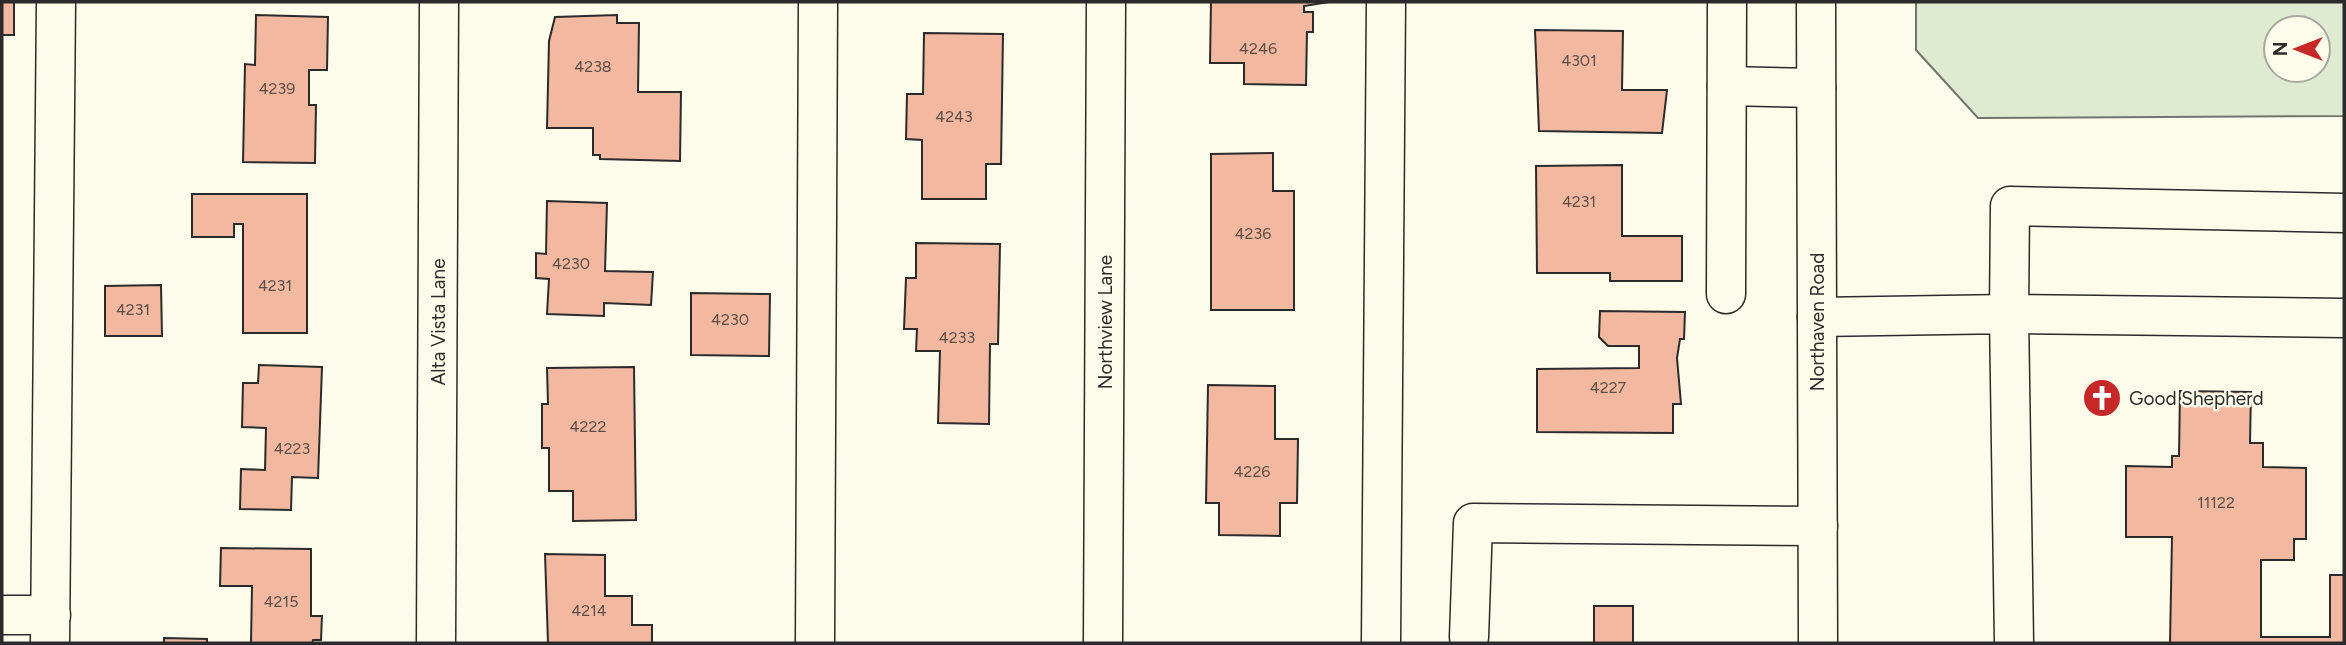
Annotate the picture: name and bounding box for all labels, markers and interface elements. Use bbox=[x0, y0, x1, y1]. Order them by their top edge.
north arrow bbox=[2262, 14, 2332, 84]
house number: 4246 bbox=[1239, 39, 1277, 58]
text: N bbox=[2269, 42, 2292, 56]
house number: 4301 bbox=[1561, 51, 1597, 70]
house number: 4238 bbox=[574, 57, 612, 76]
house number: 4239 bbox=[259, 79, 295, 98]
house number: 4243 bbox=[935, 107, 973, 126]
house number: 4231 bbox=[1562, 192, 1596, 211]
house number: 4236 bbox=[1235, 224, 1271, 243]
street label: Northaven Road bbox=[1806, 253, 1829, 391]
house number: 4230 bbox=[552, 254, 590, 273]
street label: Northview Lane bbox=[1094, 255, 1117, 389]
street label: Alta Vista Lane bbox=[427, 258, 450, 386]
house number: 4231 bbox=[258, 276, 292, 295]
house number: 4231 bbox=[116, 300, 150, 319]
house number: 4230 bbox=[711, 310, 749, 329]
house number: 4233 bbox=[939, 328, 975, 347]
church icon: Good Shepherd bbox=[2081, 377, 2123, 419]
house number: 4227 bbox=[1590, 378, 1627, 397]
place label: Good Shepherd bbox=[2129, 387, 2264, 410]
house number: 4222 bbox=[570, 417, 606, 436]
house number: 4223 bbox=[274, 439, 310, 458]
house number: 4226 bbox=[1234, 462, 1270, 481]
house number: 11122 bbox=[2197, 493, 2235, 512]
house number: 4215 bbox=[264, 592, 298, 611]
house number: 4214 bbox=[571, 601, 607, 620]

